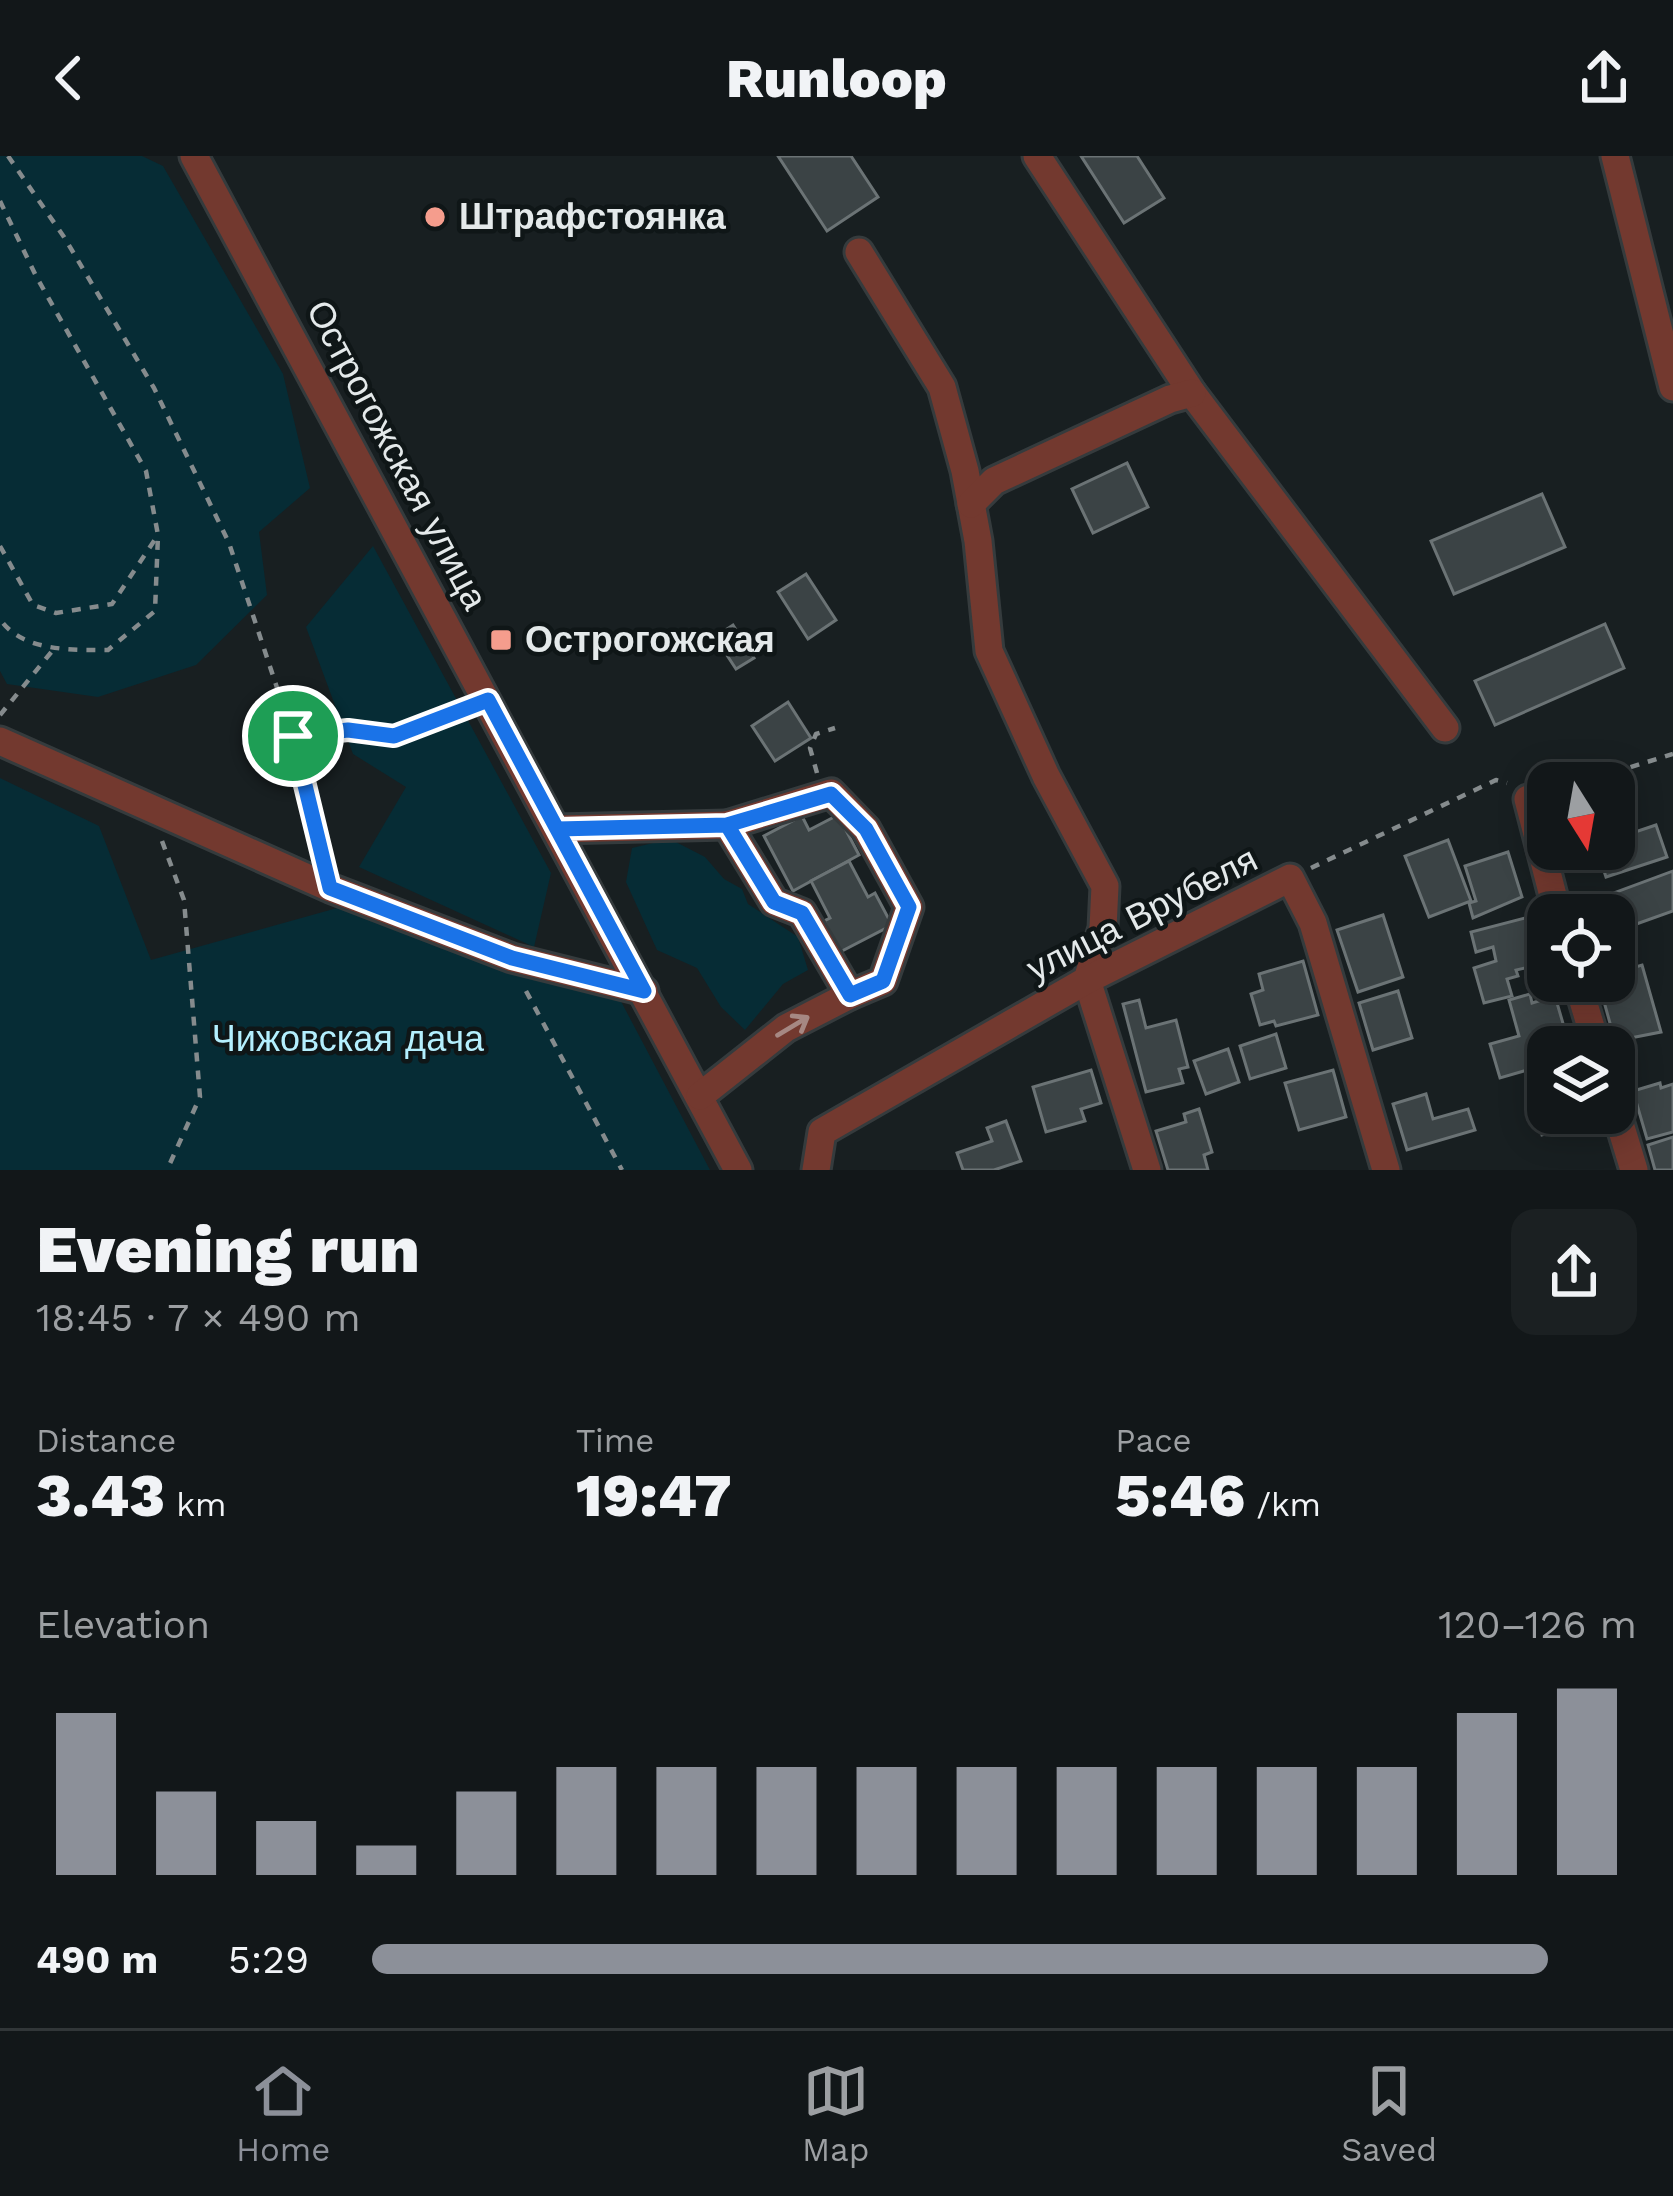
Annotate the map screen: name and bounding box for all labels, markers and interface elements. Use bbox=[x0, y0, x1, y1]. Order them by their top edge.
icon: back bbox=[36, 45, 102, 111]
icon: share bbox=[1571, 45, 1637, 111]
text: Runloop bbox=[726, 47, 947, 110]
place label: Штрафстоянка bbox=[459, 196, 727, 238]
marker: Штрафстоянка bbox=[422, 204, 448, 230]
street label: Острогожская улица bbox=[298, 293, 497, 618]
place label: Острогожская bbox=[525, 619, 775, 661]
marker: Острогожская bbox=[488, 627, 514, 653]
pin bbox=[242, 685, 344, 787]
icon: arrive bbox=[260, 703, 326, 769]
north arrow bbox=[1527, 762, 1635, 870]
map controls bbox=[1527, 762, 1635, 1134]
street label: улица Врубеля bbox=[1020, 838, 1264, 990]
button: locate bbox=[1527, 894, 1635, 1002]
one-way arrow bbox=[775, 1013, 810, 1037]
park label: Чижовская дача bbox=[212, 1018, 485, 1060]
button: layers bbox=[1527, 1026, 1635, 1134]
button: share bbox=[1511, 1209, 1637, 1335]
text: Evening run bbox=[36, 1211, 420, 1288]
text: 18:45 · 7 × 490 m bbox=[36, 1295, 361, 1340]
text: Distance bbox=[36, 1421, 176, 1460]
text: Time bbox=[576, 1421, 654, 1460]
text: Pace bbox=[1115, 1421, 1192, 1460]
text: 3.43 bbox=[36, 1460, 165, 1531]
text: 19:47 bbox=[576, 1460, 732, 1531]
text: 5:46 bbox=[1115, 1460, 1245, 1531]
text: km bbox=[165, 1485, 226, 1524]
text: /km bbox=[1245, 1485, 1321, 1524]
text: Elevation bbox=[36, 1602, 210, 1647]
text: 120–126 m bbox=[1438, 1602, 1637, 1647]
text: 490 m bbox=[36, 1937, 158, 1982]
text: 5:29 bbox=[228, 1937, 309, 1982]
tab: Home bbox=[236, 2058, 330, 2169]
tab: Map bbox=[802, 2058, 869, 2169]
tab: Saved bbox=[1341, 2058, 1437, 2169]

